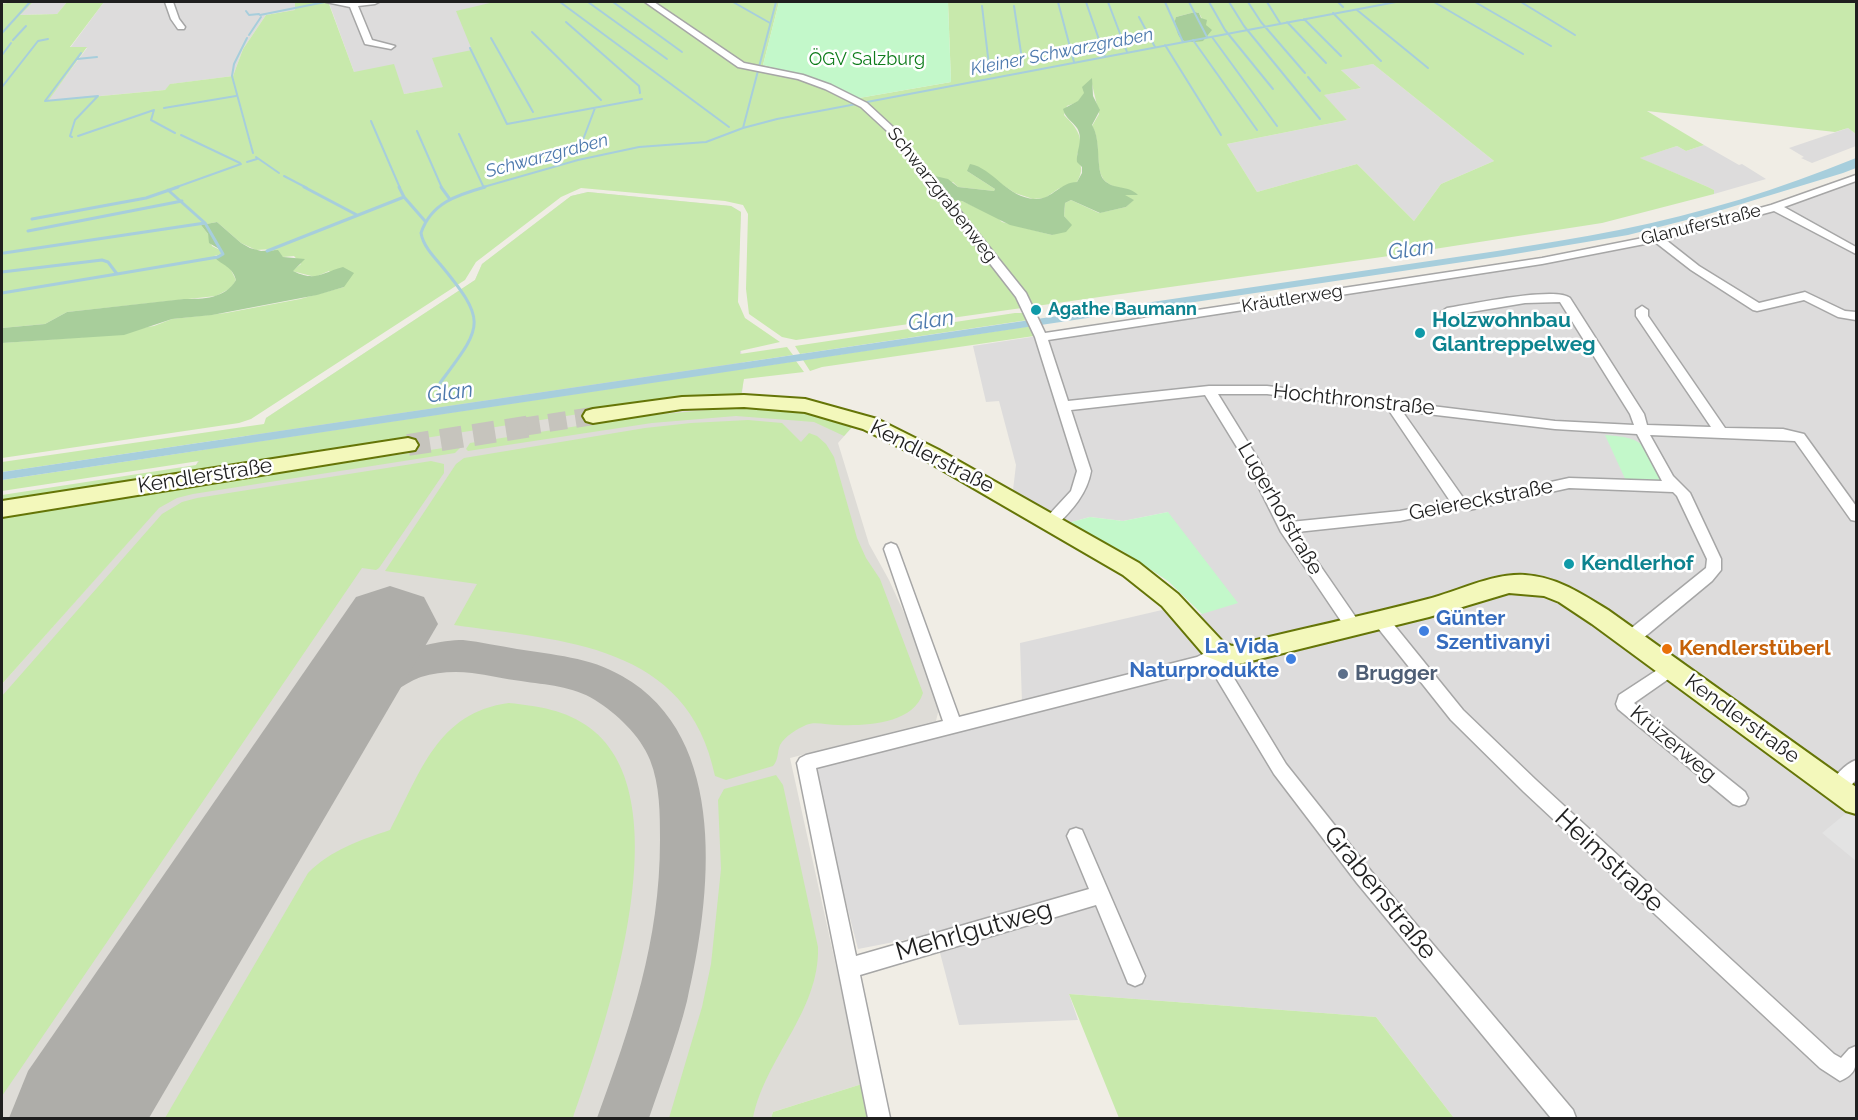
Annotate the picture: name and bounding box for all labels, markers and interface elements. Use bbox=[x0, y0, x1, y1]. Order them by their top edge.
water label: Kleiner Schwarzgraben bbox=[969, 24, 1155, 80]
park label: ÖGV Salzburg bbox=[809, 49, 925, 71]
street label: Schwarzgrabenweg bbox=[883, 123, 1001, 267]
water label: Schwarzgraben bbox=[483, 129, 611, 183]
street label: Glanuferstraße bbox=[1639, 200, 1763, 250]
water label: Glan bbox=[1386, 234, 1436, 266]
street label: Kräutlerweg bbox=[1240, 280, 1344, 318]
place label: Agathe Baumann bbox=[1048, 299, 1197, 321]
marker: Agathe Baumann bbox=[1029, 303, 1043, 317]
water label: Glan bbox=[906, 305, 956, 337]
place label: Holzwohnbau Glantreppelweg bbox=[1432, 308, 1596, 358]
marker: Holzwohnbau Glantreppelweg bbox=[1413, 326, 1427, 340]
water label: Glan bbox=[425, 377, 475, 409]
street label: Hochthronstraße bbox=[1272, 379, 1436, 421]
street label: Kendlerstraße bbox=[866, 415, 998, 499]
street label: Lugerhofstraße bbox=[1232, 438, 1328, 580]
street label: Kendlerstraße bbox=[136, 453, 274, 499]
street label: Geiereckstraße bbox=[1407, 474, 1555, 526]
place label: Kendlerhof bbox=[1581, 551, 1694, 577]
marker: Kendlerhof bbox=[1562, 557, 1576, 571]
place label: Günter Szentivanyi bbox=[1436, 606, 1550, 656]
marker: Günter Szentivanyi bbox=[1417, 624, 1431, 638]
place label: La Vida Naturprodukte bbox=[1129, 634, 1279, 684]
place label: Kendlerstüberl bbox=[1679, 636, 1831, 662]
marker: Kendlerstüberl bbox=[1660, 642, 1674, 656]
marker: La Vida Naturprodukte bbox=[1284, 652, 1298, 666]
place label: Brugger bbox=[1355, 661, 1438, 687]
marker: Brugger bbox=[1336, 667, 1350, 681]
street label: Kendlerstraße bbox=[1680, 669, 1804, 769]
street label: Krüzerweg bbox=[1625, 701, 1721, 787]
street label: Heimstraße bbox=[1548, 803, 1670, 919]
street label: Grabenstraße bbox=[1317, 820, 1443, 966]
street label: Mehrlgutweg bbox=[892, 894, 1056, 968]

